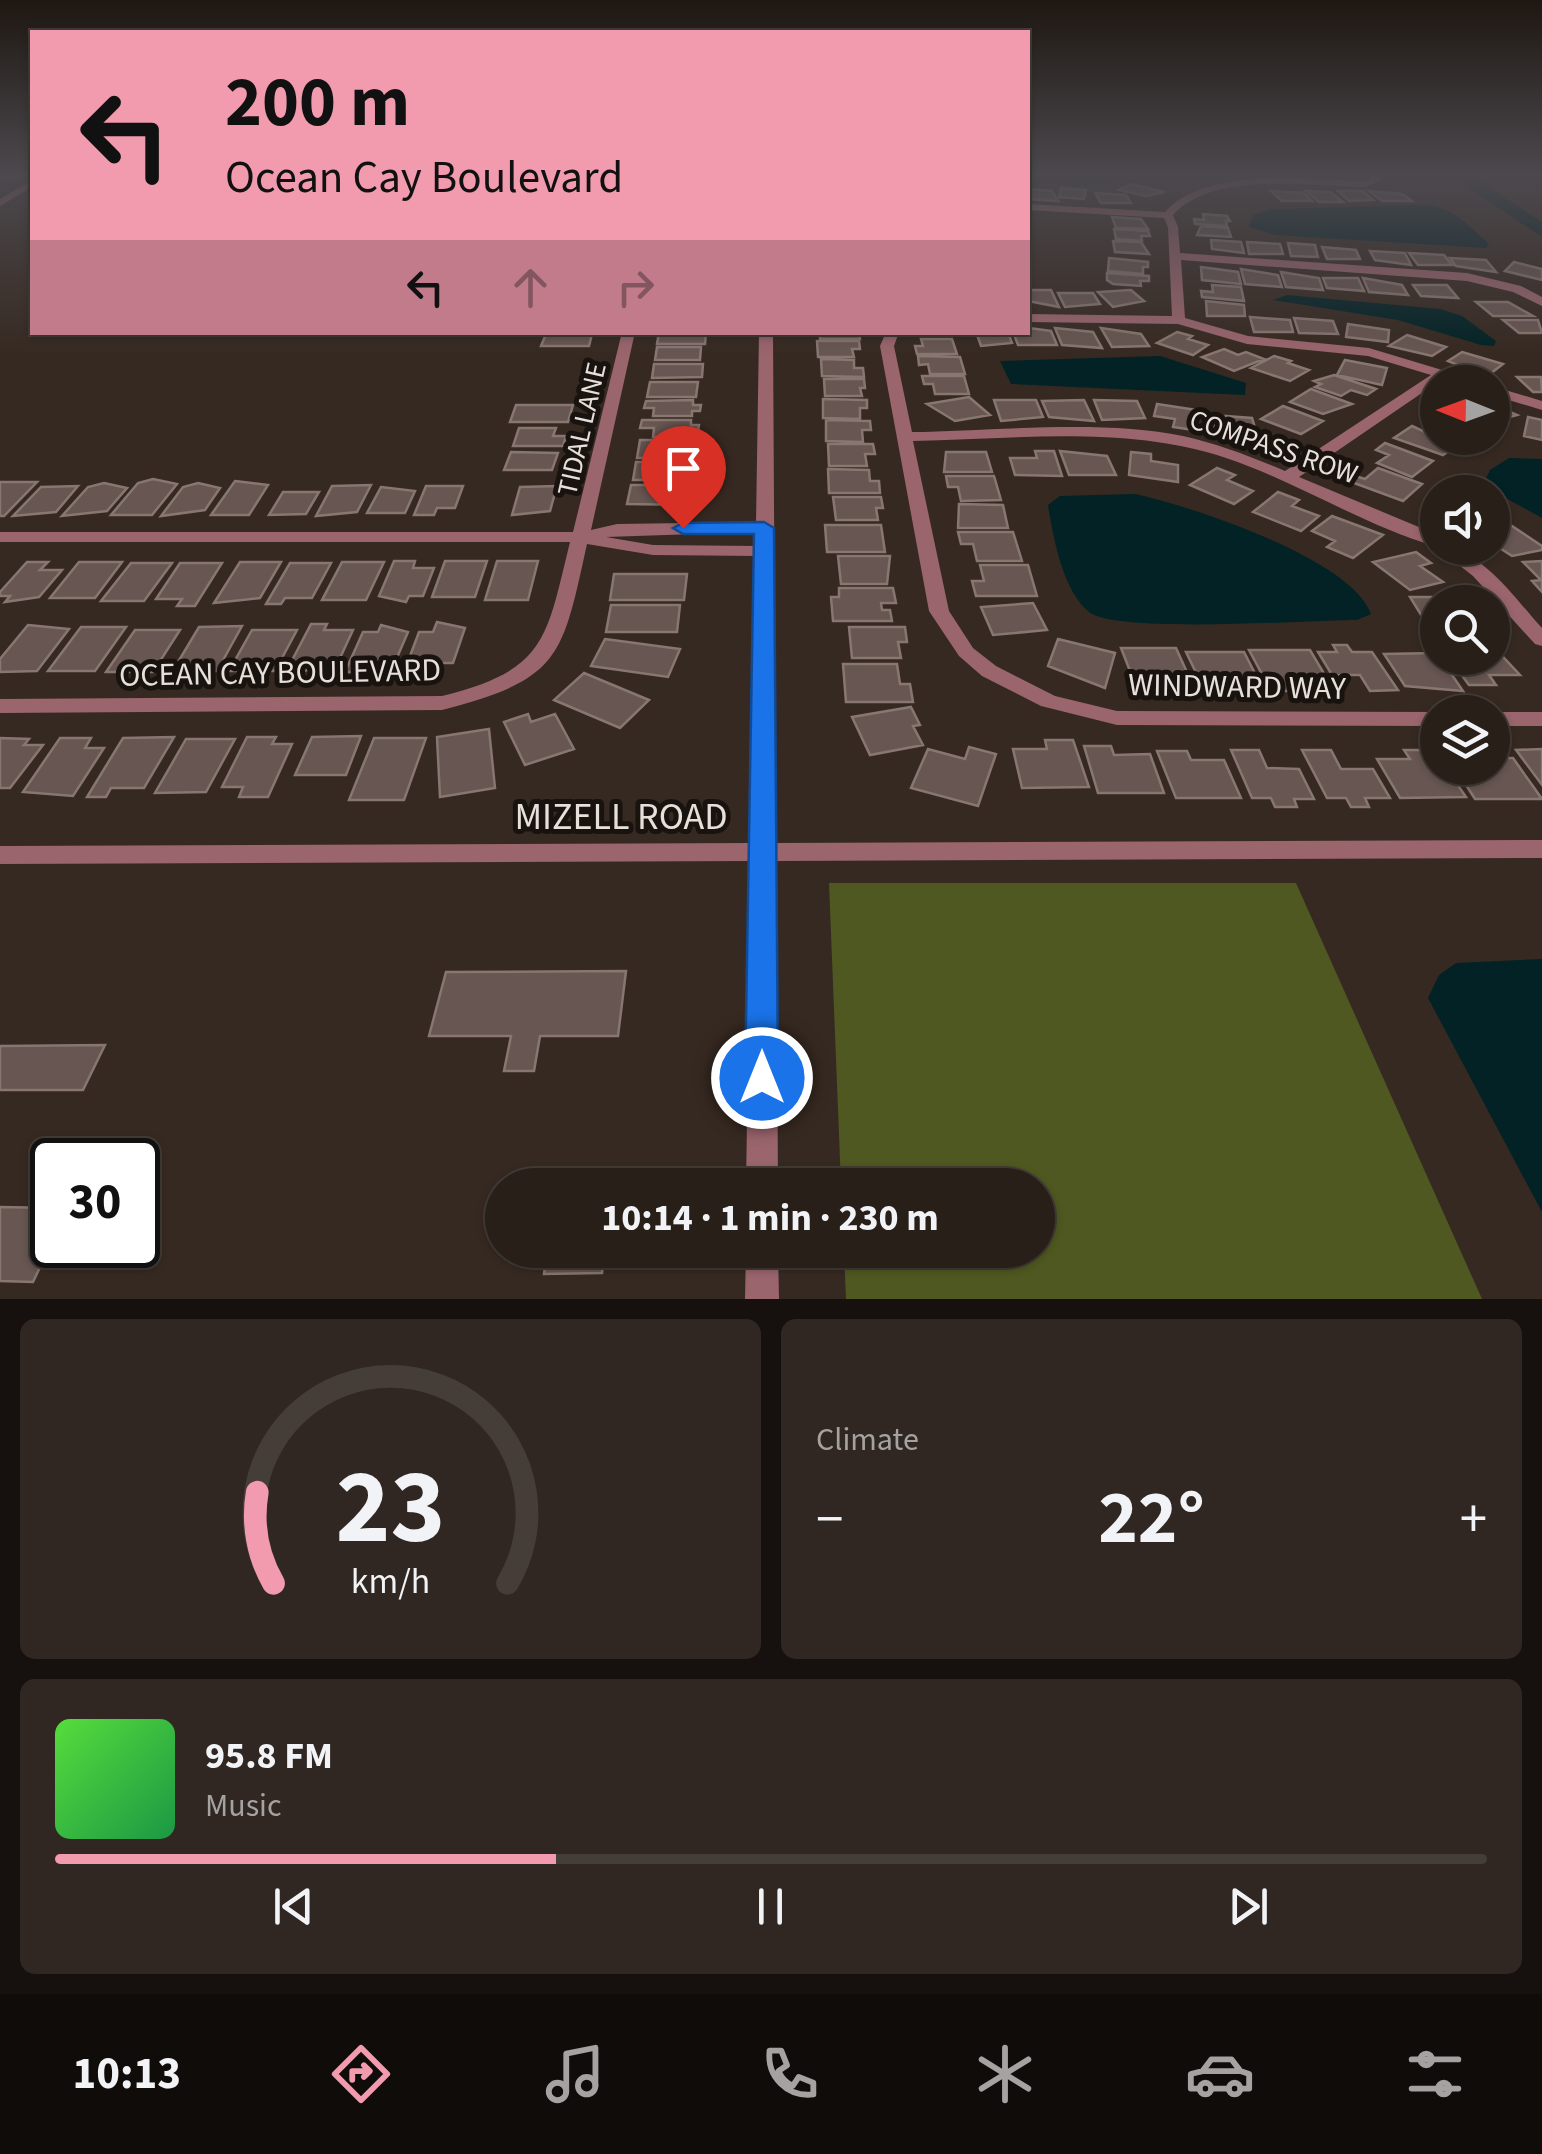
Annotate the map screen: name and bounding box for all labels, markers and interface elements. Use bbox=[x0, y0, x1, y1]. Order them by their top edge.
text: 200 m bbox=[225, 53, 410, 153]
icon: left bbox=[60, 70, 190, 200]
text: Ocean Cay Boulevard bbox=[225, 146, 623, 210]
icon: left bbox=[398, 260, 453, 315]
icon: ahead bbox=[503, 260, 558, 315]
icon: right bbox=[608, 260, 663, 315]
street label: TIDAL LANE bbox=[547, 359, 617, 500]
north arrow bbox=[1420, 365, 1510, 455]
map controls bbox=[1420, 365, 1510, 785]
street label: COMPASS ROW bbox=[1184, 399, 1363, 494]
pin bbox=[641, 426, 726, 529]
icon: arrive bbox=[656, 441, 711, 496]
button: sound bbox=[1420, 475, 1510, 565]
button: search bbox=[1420, 585, 1510, 675]
street label: OCEAN CAY BOULEVARD bbox=[119, 647, 441, 699]
street label: WINDWARD WAY bbox=[1128, 662, 1347, 712]
button: layers bbox=[1420, 695, 1510, 785]
street label: MIZELL ROAD bbox=[514, 790, 728, 844]
position arrow bbox=[710, 1026, 814, 1130]
speed limit sign: 30 bbox=[30, 1138, 160, 1268]
text: 10:14 · 1 min · 230 m bbox=[601, 1191, 939, 1245]
text: Climate bbox=[816, 1417, 919, 1463]
text: 23 bbox=[336, 1435, 445, 1583]
text: 22° bbox=[1098, 1465, 1205, 1572]
text: − bbox=[816, 1481, 843, 1559]
text: + bbox=[1460, 1481, 1487, 1559]
text: km/h bbox=[351, 1556, 430, 1607]
text: 95.8 FM bbox=[205, 1729, 333, 1783]
text: Music bbox=[205, 1783, 282, 1829]
icon: previous bbox=[266, 1879, 321, 1934]
icon: pause bbox=[743, 1879, 798, 1934]
icon: next bbox=[1221, 1879, 1276, 1934]
icon: directions bbox=[326, 2039, 396, 2109]
icon: music bbox=[540, 2039, 610, 2109]
icon: phone bbox=[755, 2039, 825, 2109]
icon: climate bbox=[970, 2039, 1040, 2109]
icon: car bbox=[1185, 2039, 1255, 2109]
icon: filters bbox=[1400, 2039, 1470, 2109]
text: 10:13 bbox=[72, 2042, 181, 2106]

